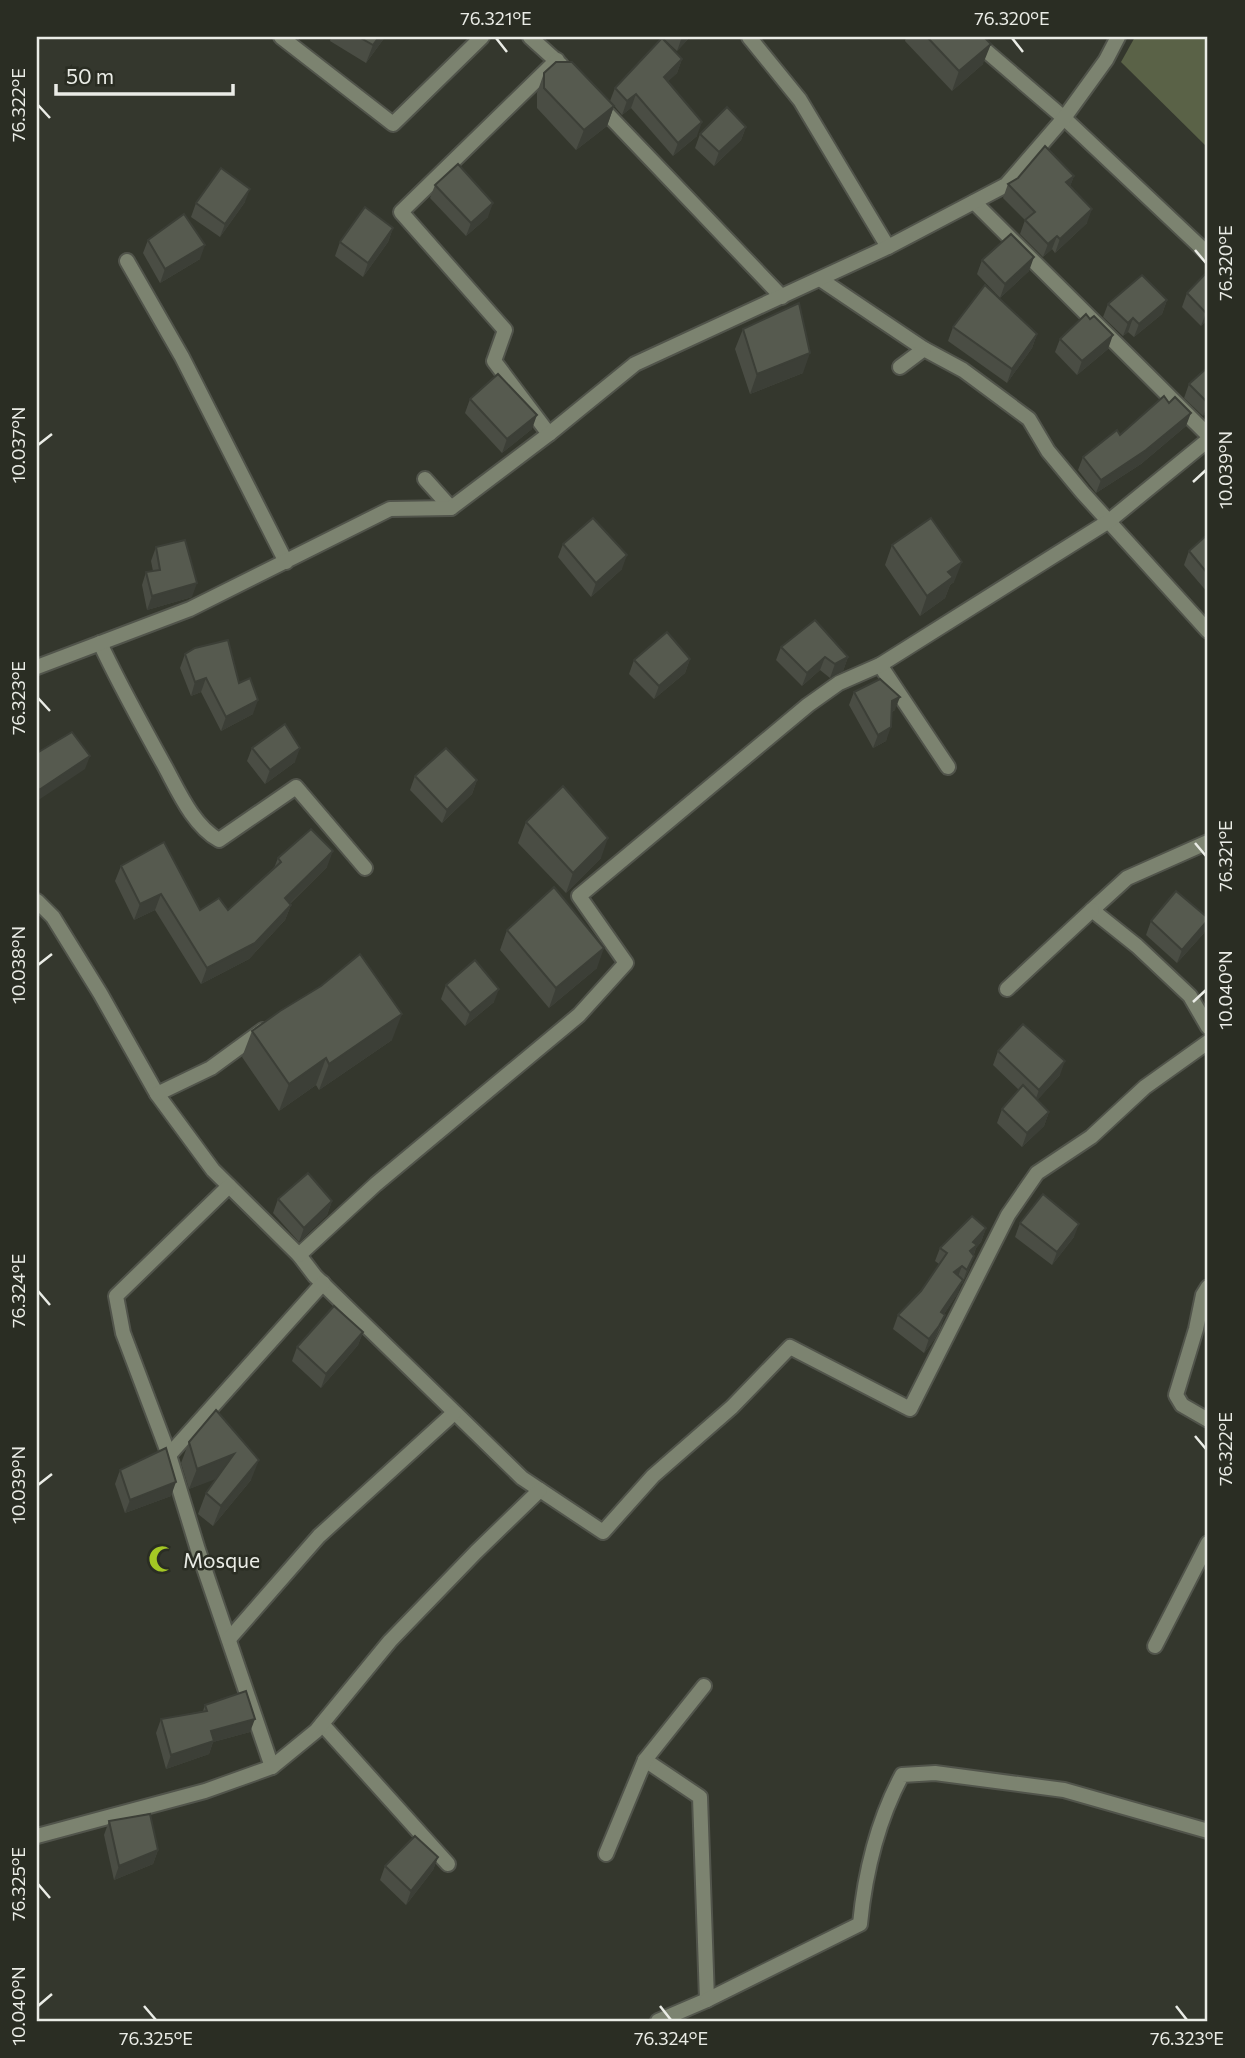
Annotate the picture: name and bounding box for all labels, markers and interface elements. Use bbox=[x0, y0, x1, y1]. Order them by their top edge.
text: 76.321°E bbox=[460, 7, 532, 29]
text: 76.320°E bbox=[974, 7, 1050, 29]
scale bar bbox=[56, 52, 233, 96]
text: 50 m bbox=[66, 63, 114, 88]
text: 76.322°E bbox=[7, 68, 29, 142]
text: 76.320°E bbox=[1214, 225, 1236, 301]
text: 10.037°N bbox=[7, 407, 29, 483]
text: 10.039°N bbox=[1214, 431, 1236, 509]
text: 76.323°E bbox=[7, 661, 29, 735]
text: 76.321°E bbox=[1214, 820, 1236, 892]
text: 10.038°N bbox=[7, 926, 29, 1004]
text: 10.040°N bbox=[1214, 950, 1236, 1030]
text: 76.324°E bbox=[7, 1254, 29, 1328]
text: 76.322°E bbox=[1214, 1412, 1236, 1486]
text: 10.039°N bbox=[7, 1446, 29, 1524]
mosque icon: Mosque bbox=[147, 1544, 177, 1574]
place label: Mosque bbox=[183, 1547, 260, 1572]
text: 76.325°E bbox=[7, 1847, 29, 1921]
text: 10.040°N bbox=[7, 1966, 29, 2046]
text: 76.325°E bbox=[119, 2027, 193, 2049]
text: 76.324°E bbox=[634, 2027, 708, 2049]
text: 76.323°E bbox=[1150, 2027, 1224, 2049]

